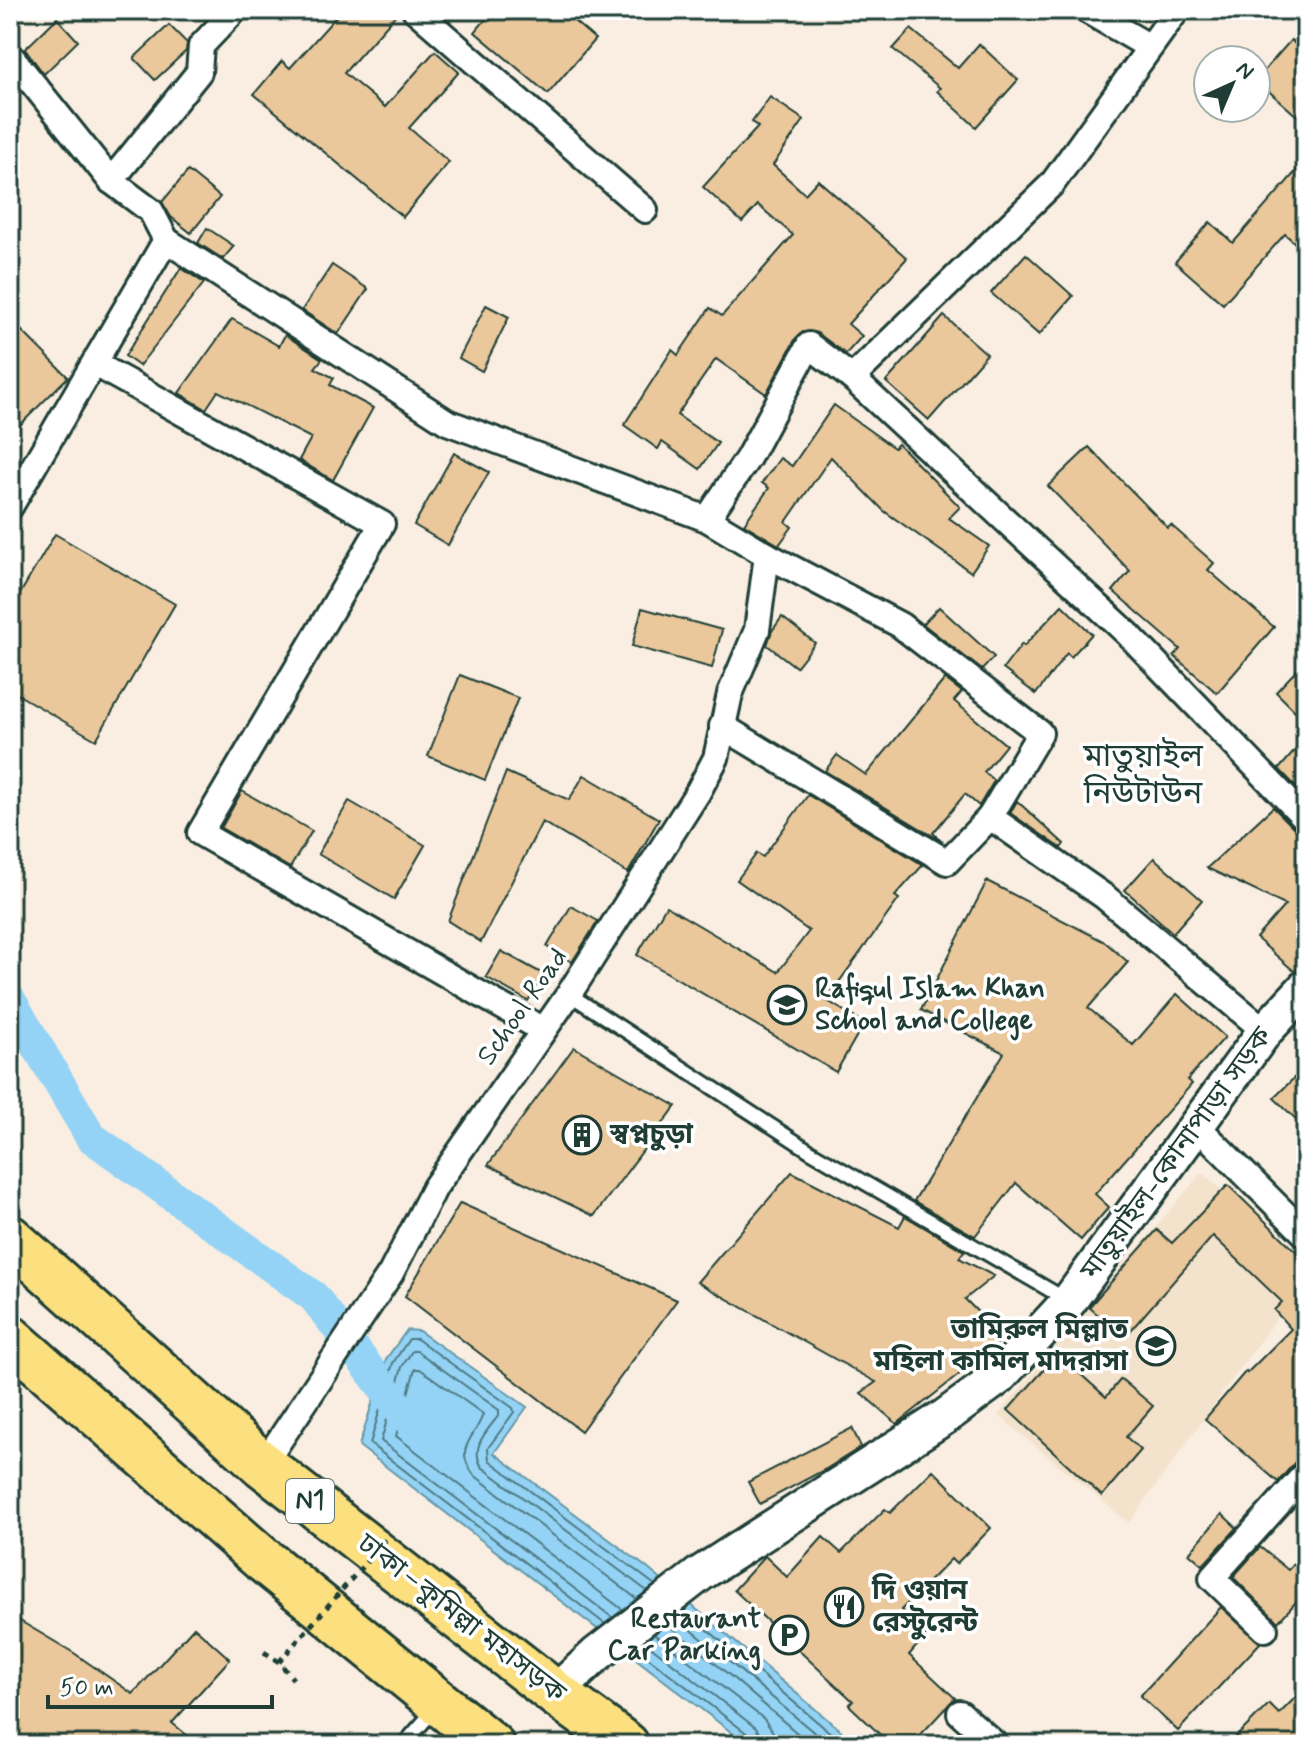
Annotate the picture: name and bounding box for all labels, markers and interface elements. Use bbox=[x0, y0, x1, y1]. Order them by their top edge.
north arrow bbox=[1192, 44, 1272, 124]
text: N bbox=[1230, 56, 1260, 86]
district label: মাতুয়াইল নিউটাউন bbox=[1082, 736, 1203, 815]
street label: School Road bbox=[469, 941, 577, 1073]
place label: Rafiqul Islam Khan School and College bbox=[815, 971, 1045, 1041]
school or university icon: Rafiqul Islam Khan School and College bbox=[766, 984, 808, 1026]
street label: মাতুয়াইল-কোনাপাড়া সড়ক bbox=[1072, 1020, 1282, 1289]
building icon: স্বপ্নচুড়া bbox=[561, 1114, 603, 1156]
place label: স্বপ্নচুড়া bbox=[609, 1117, 694, 1154]
place label: তামিরুল মিল্লাত মহিলা কামিল মাদরাসা bbox=[873, 1312, 1129, 1381]
school or university icon: তামিরুল মিল্লাত মহিলা কামিল মাদরাসা bbox=[1135, 1325, 1177, 1367]
road number: N1 bbox=[286, 1479, 334, 1523]
street label: ঢাকা–কুমিল্লা মহাসড়ক bbox=[348, 1525, 573, 1712]
place label: দি ওয়ান রেস্টুরেন্ট bbox=[871, 1573, 978, 1642]
restaurant icon: দি ওয়ান রেস্টুরেন্ট bbox=[823, 1586, 865, 1628]
place label: Restaurant Car Parking bbox=[607, 1601, 761, 1671]
parking icon: Restaurant Car Parking bbox=[768, 1614, 810, 1656]
scale bar bbox=[48, 1659, 272, 1709]
text: 50 m bbox=[60, 1673, 114, 1704]

